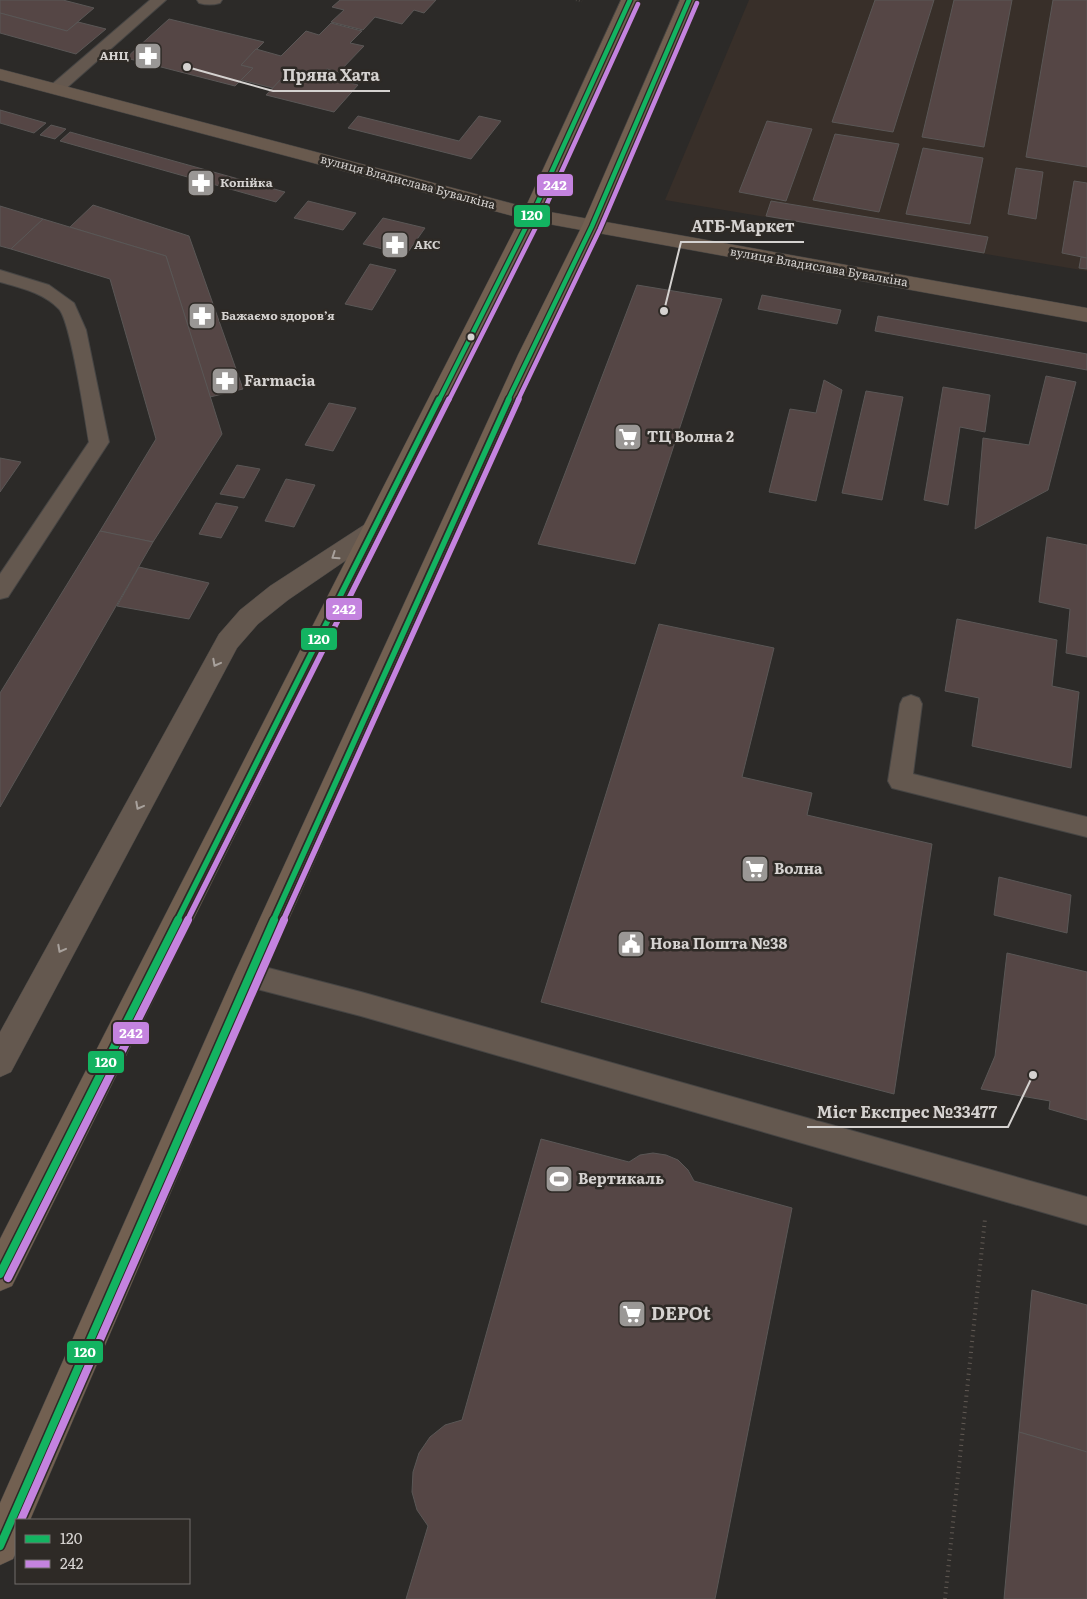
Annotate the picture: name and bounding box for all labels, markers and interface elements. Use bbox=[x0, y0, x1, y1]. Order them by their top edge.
pharmacy icon: АНЦ bbox=[133, 41, 163, 71]
place label: АНЦ bbox=[99, 46, 130, 64]
callout: Пряна Хата bbox=[273, 60, 390, 91]
text: Пряна Хата bbox=[282, 62, 381, 86]
street label: вулиця Владислава Бувалкіна bbox=[319, 149, 498, 213]
pharmacy icon: Копійка bbox=[186, 168, 216, 198]
place label: Копійка bbox=[220, 173, 273, 191]
line badge: 242 bbox=[536, 173, 574, 197]
text: 242 bbox=[543, 174, 567, 194]
line badge: 120 bbox=[513, 204, 551, 228]
text: 120 bbox=[521, 204, 543, 224]
callout: АТБ-Маркет bbox=[681, 211, 804, 242]
text: АТБ-Маркет bbox=[691, 213, 795, 237]
pharmacy icon: АКС bbox=[380, 230, 410, 260]
place label: АКС bbox=[414, 235, 441, 253]
street label: вулиця Владислава Бувалкіна bbox=[729, 241, 910, 291]
pharmacy icon: Бажаємо здоровʼя bbox=[187, 301, 217, 331]
place label: Бажаємо здоровʼя bbox=[221, 306, 335, 324]
unlabelled marker bbox=[466, 332, 476, 342]
pharmacy icon: Farmacia bbox=[210, 366, 240, 396]
place label: Farmacia bbox=[244, 368, 316, 391]
supermarket icon: ТЦ Волна 2 bbox=[613, 422, 643, 452]
place label: ТЦ Волна 2 bbox=[647, 424, 734, 447]
one-way arrow bbox=[331, 550, 341, 559]
line badge: 242 bbox=[325, 597, 363, 621]
text: 242 bbox=[332, 598, 356, 618]
line badge: 120 bbox=[300, 627, 338, 651]
text: 120 bbox=[308, 628, 330, 648]
one-way arrow bbox=[213, 658, 223, 667]
one-way arrow bbox=[135, 801, 145, 810]
supermarket icon: Волна bbox=[740, 854, 770, 884]
place label: Волна bbox=[774, 856, 823, 879]
public building icon: Нова Пошта №38 bbox=[616, 929, 646, 959]
place label: Нова Пошта №38 bbox=[650, 931, 787, 954]
one-way arrow bbox=[58, 944, 68, 953]
line badge: 242 bbox=[112, 1021, 150, 1045]
text: 242 bbox=[119, 1022, 143, 1042]
line badge: 120 bbox=[87, 1050, 125, 1074]
text: 120 bbox=[95, 1051, 117, 1071]
callout: Міст Експрес №33477 bbox=[807, 1096, 1008, 1127]
text: Міст Експрес №33477 bbox=[817, 1099, 997, 1123]
sports icon: Вертикаль bbox=[544, 1164, 574, 1194]
place label: Вертикаль bbox=[578, 1166, 664, 1189]
supermarket icon: DEPOt bbox=[617, 1299, 647, 1329]
place label: DEPOt bbox=[651, 1299, 711, 1326]
line badge: 120 bbox=[66, 1340, 104, 1364]
text: 120 bbox=[74, 1341, 96, 1361]
legend bbox=[15, 1519, 190, 1584]
text: 120 bbox=[60, 1526, 83, 1549]
text: 242 bbox=[60, 1551, 84, 1574]

